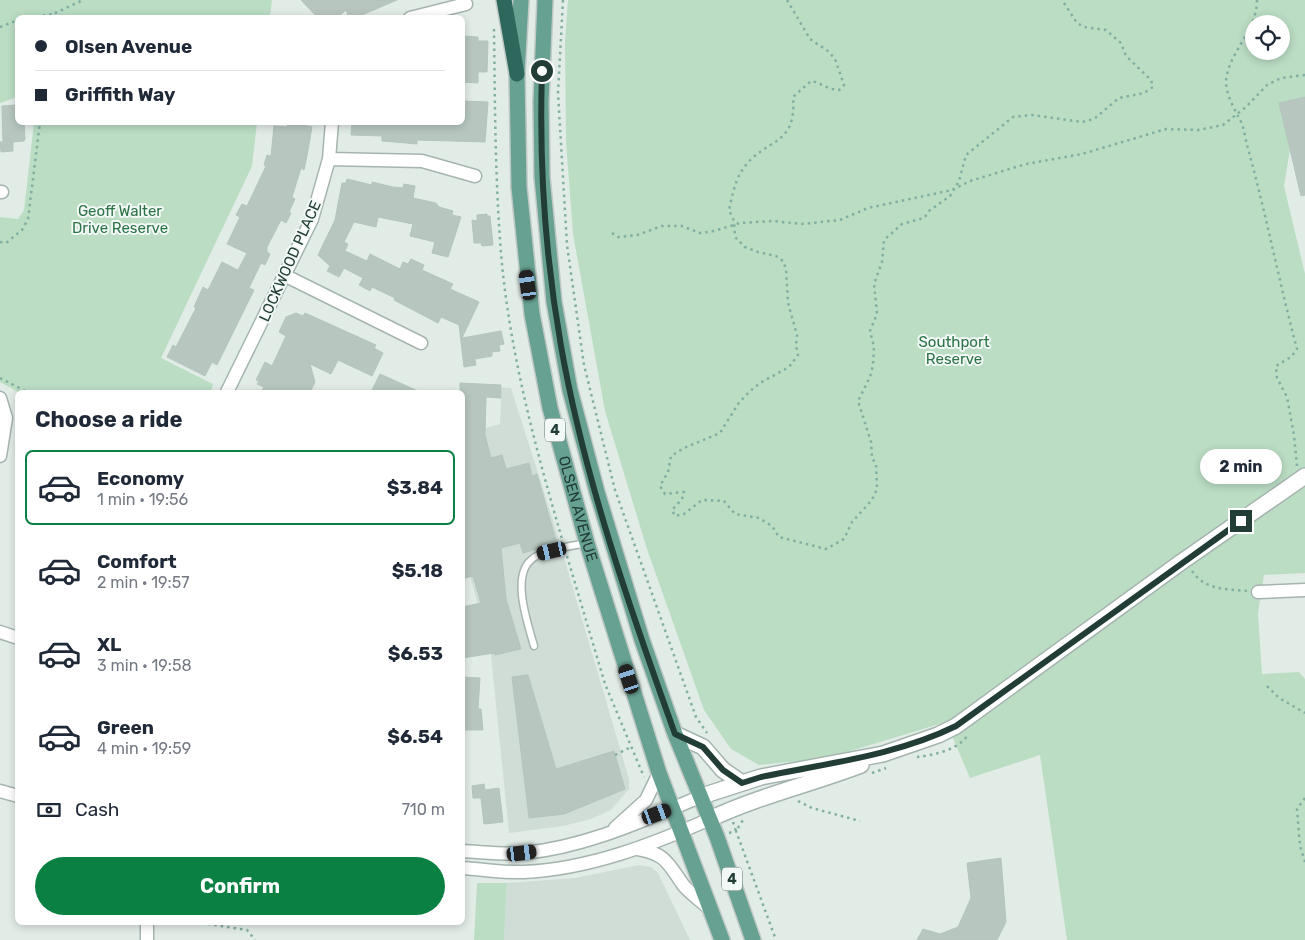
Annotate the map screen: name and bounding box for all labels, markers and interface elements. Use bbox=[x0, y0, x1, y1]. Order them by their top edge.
map controls bbox=[1245, 15, 1290, 60]
button: locate bbox=[1245, 15, 1290, 60]
text: Olsen Avenue bbox=[65, 35, 192, 58]
route start bbox=[531, 60, 553, 82]
text: Griffith Way bbox=[65, 83, 175, 106]
street label: LOCKWOOD PLACE bbox=[255, 198, 325, 324]
park label: Geoff Walter Drive Reserve bbox=[72, 202, 168, 237]
car bbox=[518, 269, 537, 301]
park label: Southport Reserve bbox=[918, 333, 990, 368]
text: Choose a ride bbox=[35, 406, 182, 433]
road number: 4 bbox=[545, 418, 565, 442]
callout: 2 min bbox=[1200, 448, 1282, 484]
street label: OLSEN AVENUE bbox=[555, 454, 601, 564]
text: 2 min bbox=[1219, 457, 1263, 476]
icon: car bbox=[37, 465, 82, 510]
text: Economy bbox=[97, 467, 184, 490]
text: $3.84 bbox=[387, 476, 443, 499]
text: 1 min · 19:56 bbox=[97, 490, 188, 509]
route end bbox=[1230, 510, 1252, 532]
car bbox=[535, 540, 568, 562]
icon: car bbox=[37, 548, 82, 593]
text: Comfort bbox=[97, 550, 177, 573]
text: $5.18 bbox=[392, 559, 443, 582]
text: 2 min · 19:57 bbox=[97, 573, 189, 592]
icon: car bbox=[37, 631, 82, 676]
text: XL bbox=[97, 633, 121, 656]
text: $6.53 bbox=[388, 642, 443, 665]
text: 3 min · 19:58 bbox=[97, 656, 192, 675]
car bbox=[617, 662, 640, 696]
icon: car bbox=[37, 714, 82, 759]
text: Green bbox=[97, 716, 154, 739]
text: $6.54 bbox=[387, 725, 443, 748]
text: 4 min · 19:59 bbox=[97, 739, 191, 758]
icon: cash bbox=[35, 796, 63, 824]
text: Cash bbox=[75, 798, 119, 821]
text: 710 m bbox=[402, 800, 445, 819]
car bbox=[640, 802, 673, 826]
car bbox=[506, 844, 537, 862]
button: Confirm bbox=[35, 857, 445, 915]
road number: 4 bbox=[722, 868, 742, 891]

